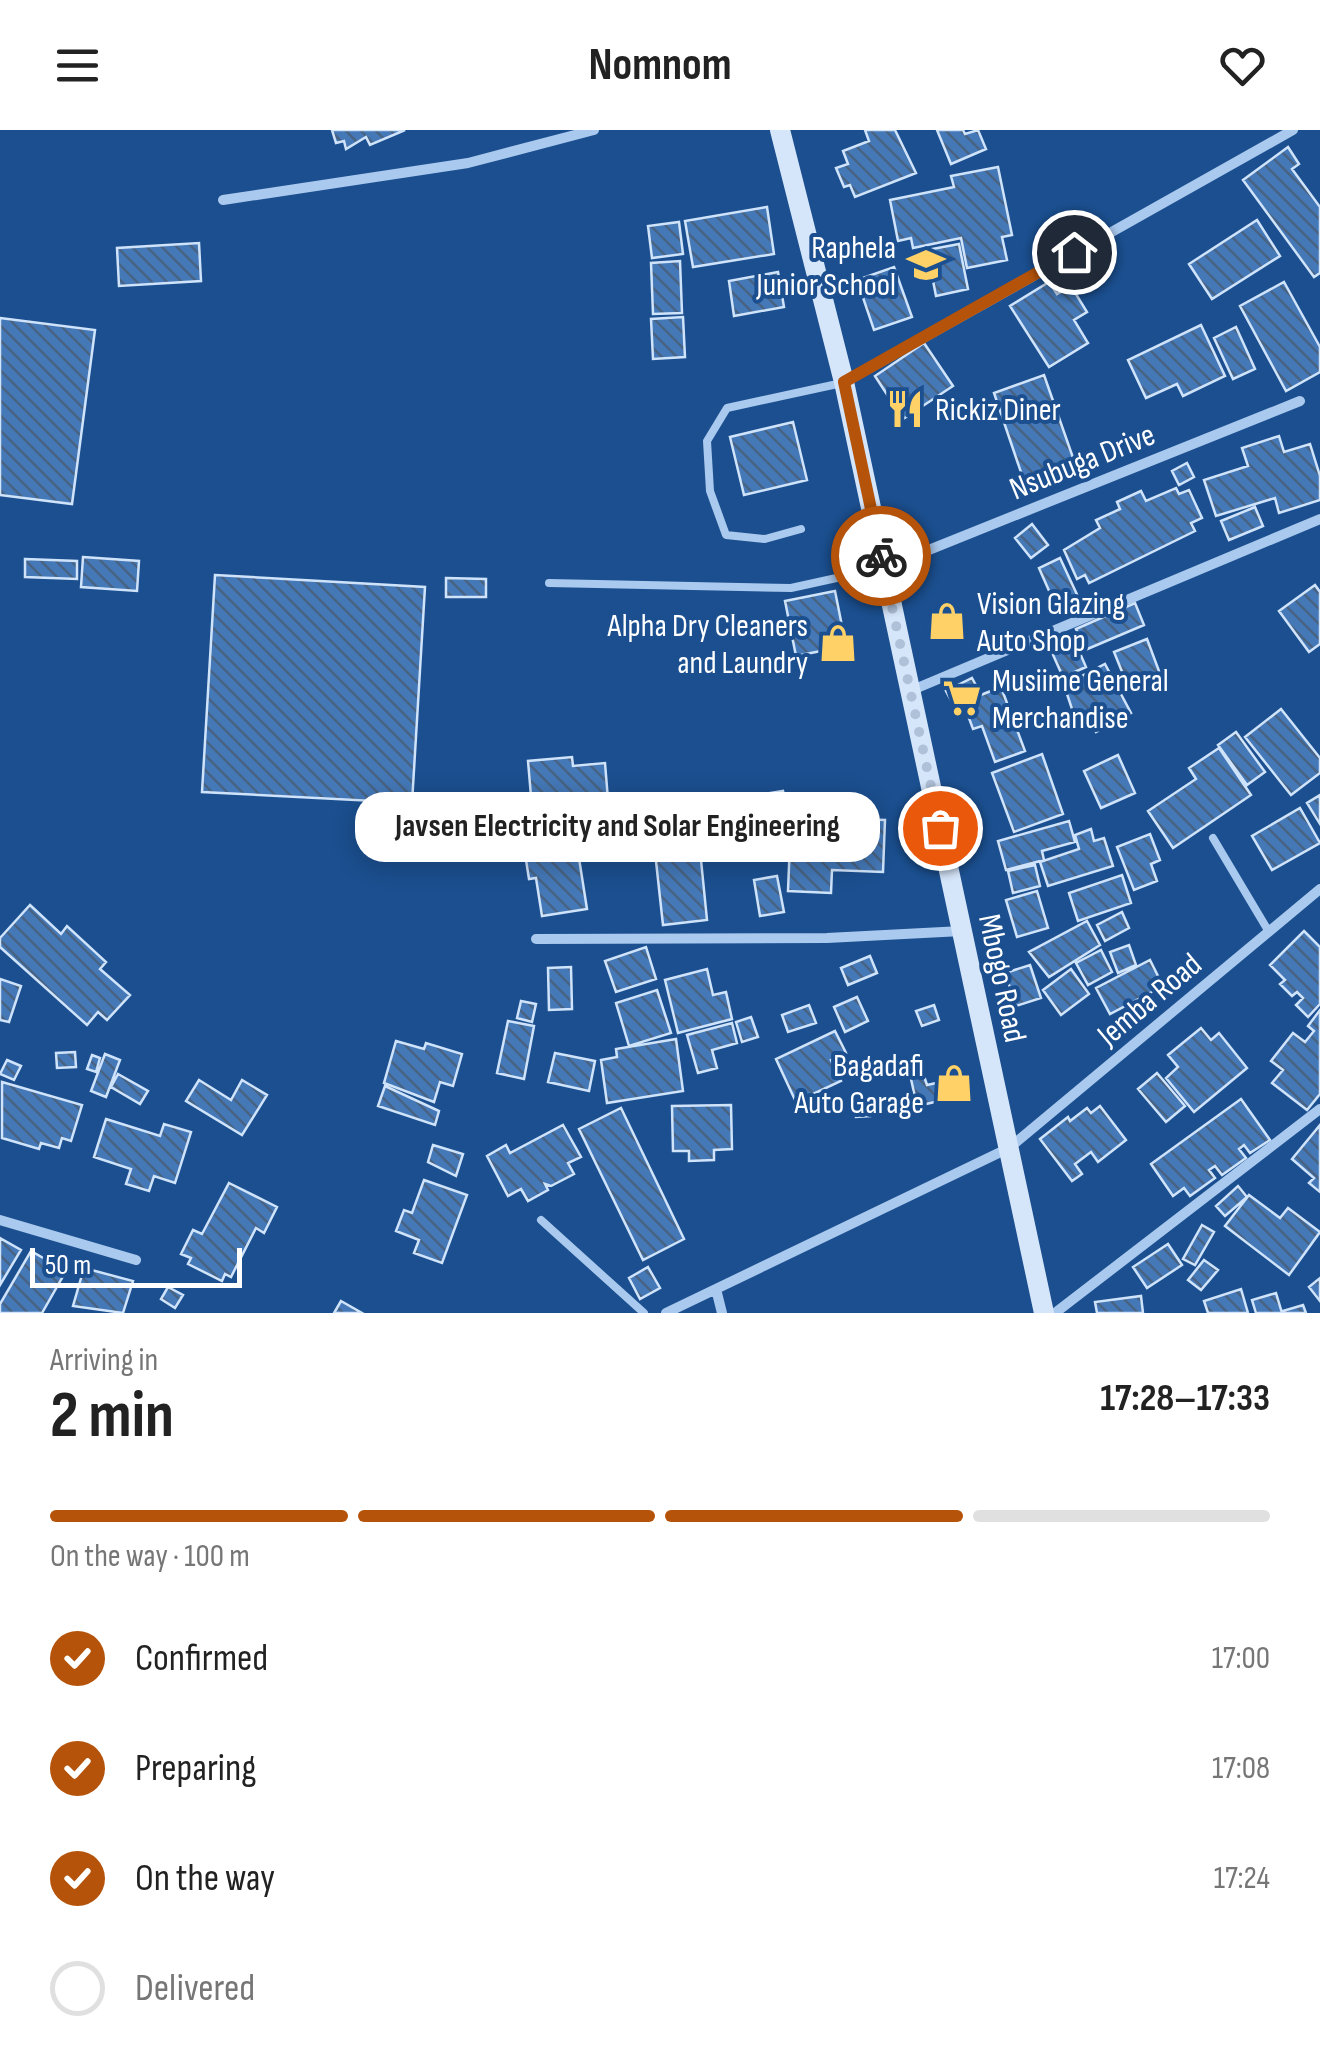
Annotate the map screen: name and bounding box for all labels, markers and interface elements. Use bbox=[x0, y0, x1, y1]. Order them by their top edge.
icon: menu bbox=[50, 38, 105, 93]
text: Nomnom bbox=[589, 38, 731, 93]
icon: heart bbox=[1215, 38, 1270, 93]
pin bbox=[1032, 210, 1117, 295]
icon: home bbox=[1047, 225, 1102, 280]
place label: Raphela Junior School bbox=[755, 229, 896, 305]
school or university icon: Raphela Junior School bbox=[905, 244, 947, 286]
restaurant icon: Rickiz Diner bbox=[884, 388, 926, 430]
place label: Rickiz Diner bbox=[935, 391, 1061, 430]
street label: Nsubuga Drive bbox=[1004, 416, 1161, 509]
courier bbox=[831, 506, 931, 606]
icon: bike bbox=[854, 529, 909, 584]
place label: Vision Glazing Auto Shop bbox=[976, 585, 1125, 661]
shop icon: Vision Glazing Auto Shop bbox=[926, 600, 968, 642]
place label: Alpha Dry Cleaners and Laundry bbox=[607, 607, 808, 683]
shop icon: Alpha Dry Cleaners and Laundry bbox=[817, 622, 859, 664]
place label: Musiime General Merchandise bbox=[992, 662, 1169, 738]
supermarket icon: Musiime General Merchandise bbox=[941, 677, 983, 719]
pin bbox=[898, 786, 983, 871]
callout: Javsen Electricity and Solar Engineering bbox=[355, 793, 880, 863]
icon: bag bbox=[913, 801, 968, 856]
text: Javsen Electricity and Solar Engineering bbox=[395, 807, 840, 846]
street label: Mbogo Road bbox=[969, 911, 1034, 1046]
street label: Jemba Road bbox=[1089, 945, 1210, 1056]
place label: Bagadafi Auto Garage bbox=[793, 1047, 924, 1123]
shop icon: Bagadafi Auto Garage bbox=[933, 1062, 975, 1104]
scale bar bbox=[30, 1243, 242, 1288]
text: 50 m bbox=[45, 1249, 91, 1282]
text: Arriving in bbox=[50, 1341, 158, 1380]
text: 17:28–17:33 bbox=[1100, 1376, 1270, 1421]
text: 2 min bbox=[50, 1378, 174, 1456]
text: On the way · 100 m bbox=[50, 1537, 250, 1576]
icon: check bbox=[50, 1631, 105, 1686]
text: Confirmed bbox=[135, 1636, 268, 1681]
text: 17:00 bbox=[1212, 1639, 1270, 1678]
icon: check bbox=[50, 1741, 105, 1796]
text: Preparing bbox=[135, 1746, 256, 1791]
text: 17:08 bbox=[1212, 1749, 1270, 1788]
icon: check bbox=[50, 1851, 105, 1906]
text: On the way bbox=[135, 1856, 275, 1901]
text: 17:24 bbox=[1214, 1859, 1270, 1898]
text: Delivered bbox=[135, 1966, 255, 2011]

